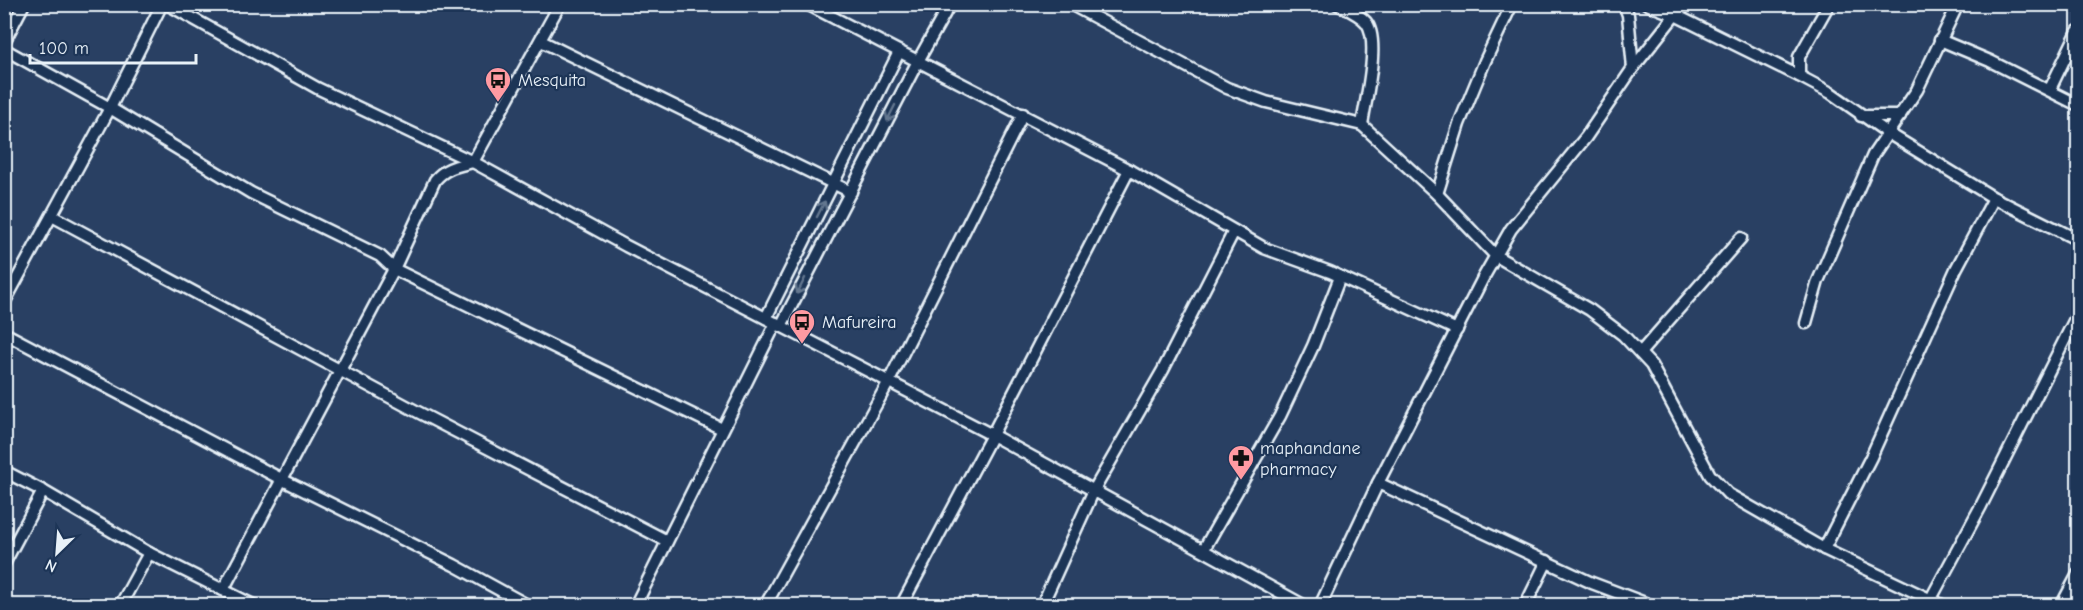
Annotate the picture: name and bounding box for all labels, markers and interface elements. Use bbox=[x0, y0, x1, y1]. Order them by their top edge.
scale bar bbox=[30, 27, 196, 65]
text: 100 m bbox=[39, 38, 89, 59]
bus stop icon: Mesquita bbox=[483, 65, 513, 103]
place label: Mesquita bbox=[518, 70, 586, 91]
one-way arrow bbox=[885, 104, 896, 122]
one-way arrow bbox=[815, 201, 827, 219]
one-way arrow bbox=[795, 277, 807, 295]
bus stop icon: Mafureira bbox=[787, 307, 817, 345]
place label: Mafureira bbox=[822, 312, 897, 333]
place label: maphandane pharmacy bbox=[1260, 438, 1360, 480]
pharmacy icon: maphandane pharmacy bbox=[1226, 443, 1256, 481]
north arrow bbox=[27, 523, 87, 583]
text: N bbox=[43, 555, 60, 576]

